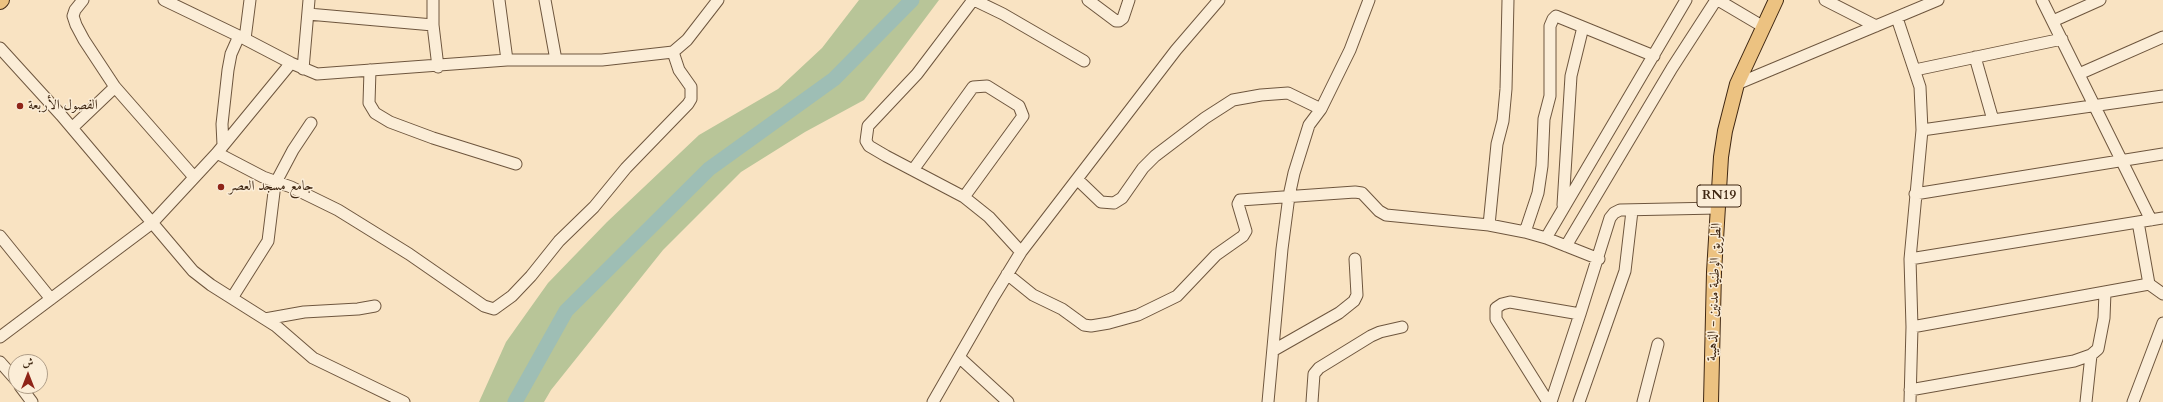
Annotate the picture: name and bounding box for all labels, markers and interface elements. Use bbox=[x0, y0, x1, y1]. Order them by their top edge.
place label: الفصول الأربعة bbox=[28, 98, 98, 114]
marker: الفصول الأربعة bbox=[15, 101, 25, 111]
place label: جامع مسجد العصر bbox=[229, 179, 314, 195]
marker: جامع مسجد العصر bbox=[216, 182, 226, 192]
road number: RN19 bbox=[1697, 185, 1741, 207]
street label: الطريق الوطنية مدنين - الذهيبة bbox=[1704, 223, 1726, 361]
north arrow bbox=[8, 354, 48, 394]
text: ش bbox=[23, 355, 33, 370]

